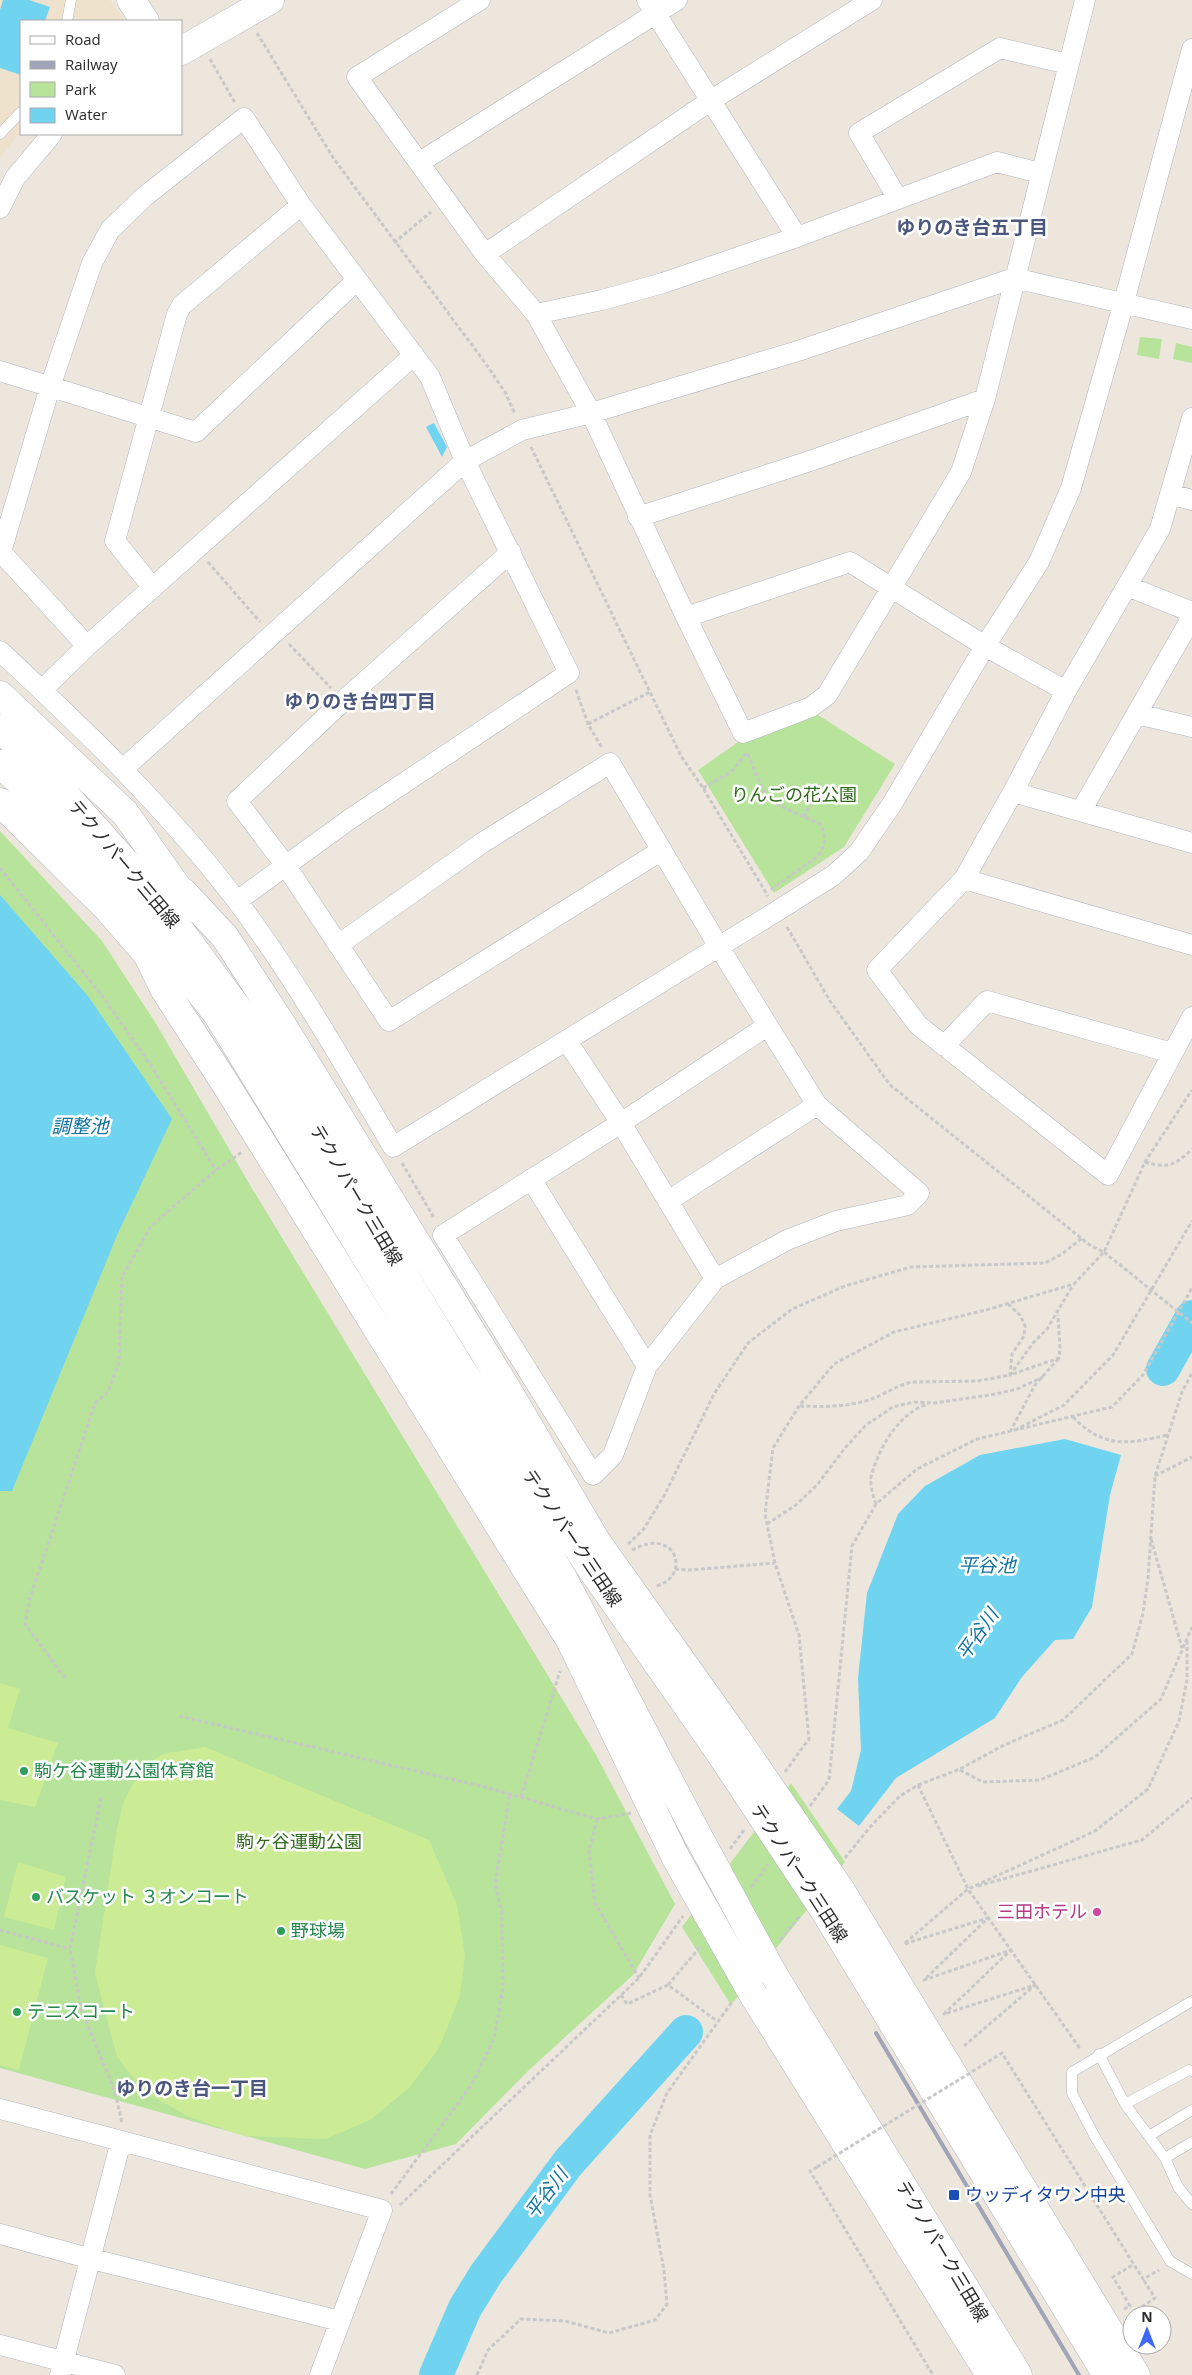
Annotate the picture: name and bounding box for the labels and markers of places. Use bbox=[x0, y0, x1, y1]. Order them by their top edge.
place label: 駒ケ谷運動公園体育館 bbox=[34, 1758, 214, 1782]
marker: 駒ケ谷運動公園体育館 bbox=[18, 1765, 30, 1777]
place label: バスケット ３オンコート bbox=[46, 1884, 249, 1908]
marker: バスケット ３オンコート bbox=[30, 1891, 42, 1903]
place label: 三田ホテル bbox=[997, 1899, 1087, 1923]
marker: 三田ホテル bbox=[1091, 1906, 1103, 1918]
place label: 野球場 bbox=[291, 1918, 345, 1942]
marker: 野球場 bbox=[275, 1925, 287, 1937]
place label: テニスコート bbox=[27, 1999, 135, 2023]
marker: テニスコート bbox=[11, 2006, 23, 2018]
place label: ウッディタウン中央 bbox=[965, 2182, 1126, 2206]
marker: ウッディタウン中央 bbox=[947, 2188, 961, 2202]

